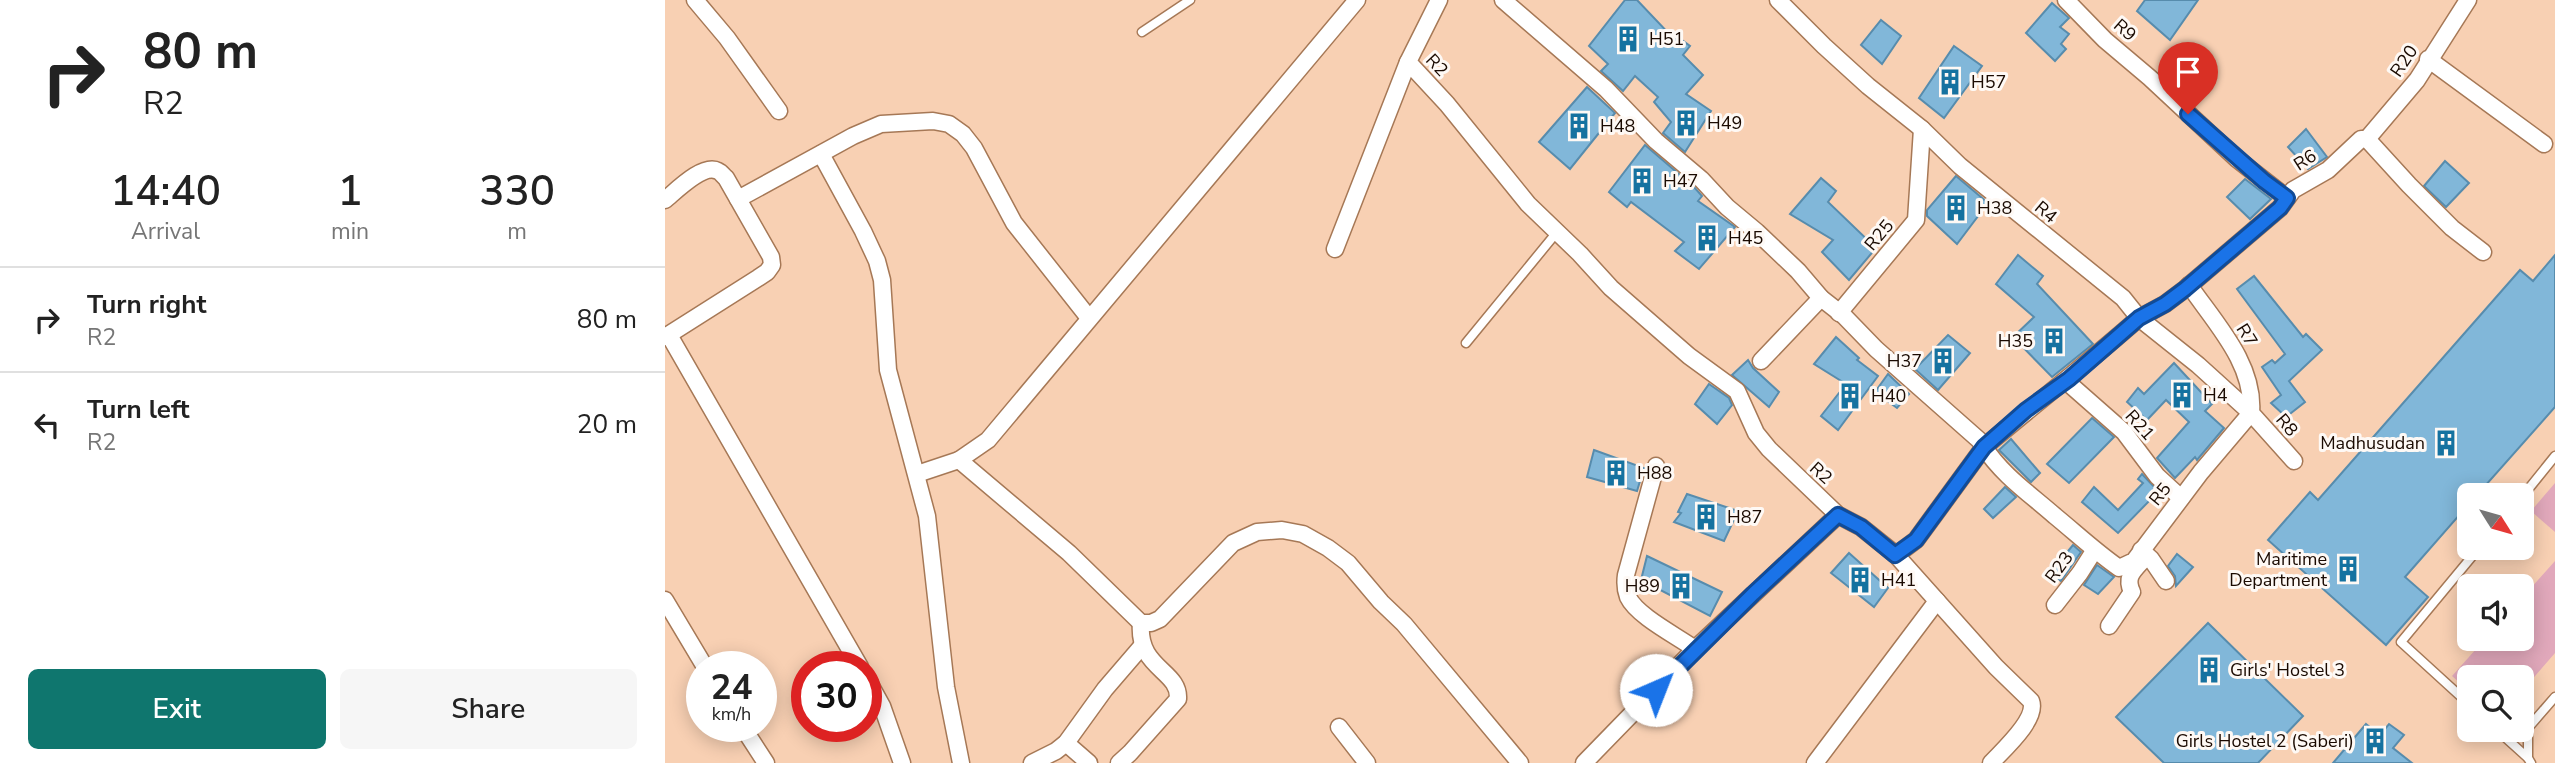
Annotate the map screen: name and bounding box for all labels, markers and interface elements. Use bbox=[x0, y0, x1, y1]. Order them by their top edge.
street label: R9 bbox=[2109, 13, 2141, 47]
text: 80 m bbox=[143, 18, 258, 85]
building icon: H51 bbox=[1613, 24, 1643, 54]
place label: H51 bbox=[1649, 27, 1684, 51]
icon: right bbox=[28, 28, 119, 119]
street label: R20 bbox=[2385, 40, 2423, 82]
pin bbox=[2158, 42, 2218, 114]
street label: R2 bbox=[1420, 48, 1454, 82]
icon: arrive bbox=[2169, 53, 2207, 91]
building icon: H57 bbox=[1935, 67, 1965, 97]
place label: H57 bbox=[1971, 70, 2006, 94]
text: R2 bbox=[143, 82, 184, 125]
building icon: H49 bbox=[1671, 108, 1701, 138]
building icon: H48 bbox=[1564, 111, 1594, 141]
place label: H49 bbox=[1707, 111, 1742, 135]
place label: H48 bbox=[1600, 114, 1635, 138]
street label: R6 bbox=[2289, 144, 2321, 176]
text: 14:40 bbox=[110, 163, 221, 220]
text: 1 bbox=[337, 163, 363, 220]
text: 330 bbox=[479, 163, 555, 220]
building icon: H47 bbox=[1627, 166, 1657, 196]
place label: H47 bbox=[1663, 169, 1698, 193]
building icon: H38 bbox=[1941, 193, 1971, 223]
street label: R4 bbox=[2030, 195, 2063, 229]
place label: H38 bbox=[1977, 196, 2012, 220]
street label: R25 bbox=[1859, 214, 1899, 256]
text: Arrival bbox=[131, 216, 200, 247]
text: min bbox=[331, 216, 369, 247]
text: m bbox=[507, 216, 527, 247]
building icon: H45 bbox=[1692, 223, 1722, 253]
place label: H45 bbox=[1728, 226, 1763, 250]
text: Turn right bbox=[87, 287, 206, 322]
icon: right bbox=[28, 301, 66, 339]
text: 80 m bbox=[577, 302, 637, 337]
street label: R7 bbox=[2231, 319, 2263, 351]
text: R2 bbox=[87, 322, 116, 353]
building icon: H35 bbox=[2039, 326, 2069, 356]
place label: H35 bbox=[1998, 329, 2033, 353]
building icon: H37 bbox=[1928, 346, 1958, 376]
place label: H37 bbox=[1887, 349, 1922, 373]
building icon: H4 bbox=[2167, 380, 2197, 410]
building icon: H40 bbox=[1835, 381, 1865, 411]
place label: H4 bbox=[2203, 383, 2228, 407]
place label: H40 bbox=[1871, 384, 1906, 408]
text: Turn left bbox=[87, 392, 190, 427]
street label: R21 bbox=[2120, 404, 2160, 446]
icon: left bbox=[28, 406, 66, 444]
text: 20 m bbox=[577, 407, 637, 442]
street label: R8 bbox=[2270, 409, 2304, 441]
text: R2 bbox=[87, 427, 116, 458]
building icon: Madhusudan bbox=[2431, 428, 2461, 458]
place label: Madhusudan bbox=[2320, 431, 2425, 455]
street label: R2 bbox=[1804, 456, 1838, 490]
building icon: H88 bbox=[1601, 458, 1631, 488]
place label: H88 bbox=[1637, 461, 1672, 485]
street label: R5 bbox=[2143, 478, 2177, 510]
north arrow bbox=[2457, 483, 2534, 560]
map controls bbox=[2457, 483, 2534, 742]
building icon: H87 bbox=[1691, 502, 1721, 532]
place label: H87 bbox=[1727, 505, 1762, 529]
street label: R23 bbox=[2039, 546, 2079, 588]
place label: Maritime Department bbox=[2229, 547, 2328, 592]
building icon: Maritime Department bbox=[2333, 554, 2363, 584]
building icon: H41 bbox=[1845, 565, 1875, 595]
place label: H41 bbox=[1881, 568, 1916, 592]
building icon: H89 bbox=[1666, 571, 1696, 601]
place label: H89 bbox=[1625, 574, 1660, 598]
button: sound bbox=[2457, 574, 2534, 651]
speed limit sign: 30 bbox=[791, 651, 882, 742]
position arrow bbox=[1619, 653, 1693, 727]
building icon: Girls' Hostel 3 bbox=[2194, 655, 2224, 685]
place label: Girls' Hostel 3 bbox=[2230, 658, 2345, 682]
text: 24 bbox=[710, 664, 753, 711]
button: search bbox=[2457, 665, 2534, 742]
button: Exit bbox=[28, 669, 326, 749]
button: Share bbox=[340, 669, 637, 749]
text: km/h bbox=[712, 702, 751, 726]
building icon: Girls Hostel 2 (Saberi) bbox=[2360, 726, 2390, 756]
place label: Girls Hostel 2 (Saberi) bbox=[2176, 729, 2354, 753]

